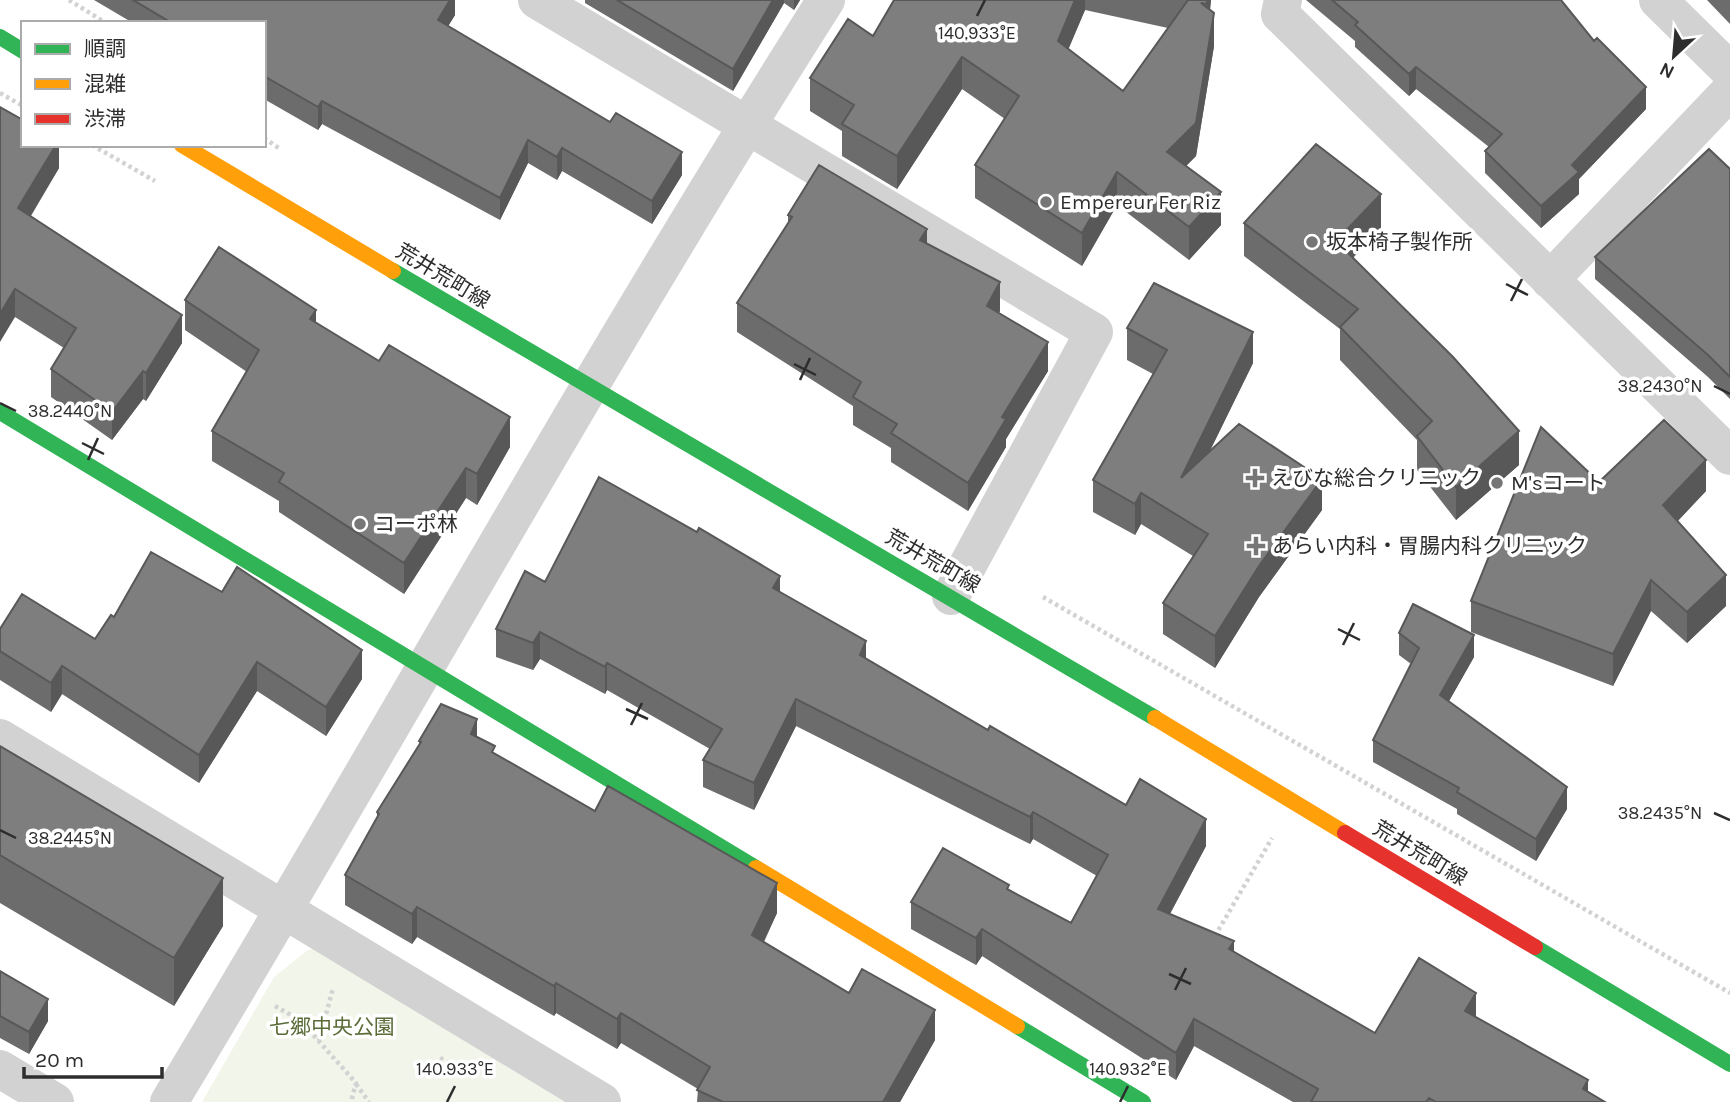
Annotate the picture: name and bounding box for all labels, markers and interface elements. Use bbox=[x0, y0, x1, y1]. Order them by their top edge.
legend bbox=[21, 21, 266, 147]
north arrow bbox=[1639, 21, 1709, 91]
text: 140.933°E bbox=[938, 22, 1016, 44]
text: 順調 bbox=[84, 37, 126, 61]
text: N bbox=[1656, 58, 1678, 83]
text: 混雑 bbox=[84, 72, 126, 96]
text: 渋滞 bbox=[84, 107, 126, 131]
place label: Empereur Fer Riz bbox=[1060, 190, 1221, 214]
marker: Empereur Fer Riz bbox=[1038, 194, 1054, 210]
place label: 坂本椅子製作所 bbox=[1326, 230, 1473, 254]
marker: 坂本椅子製作所 bbox=[1304, 234, 1320, 250]
street label: 荒井荒町線 bbox=[392, 239, 494, 313]
text: 38.2430°N bbox=[1617, 375, 1703, 397]
text: 38.2440°N bbox=[28, 400, 112, 422]
place label: えびな総合クリニック bbox=[1271, 466, 1481, 490]
marker: えびな総合クリニック bbox=[1245, 468, 1265, 488]
place label: M'sコート bbox=[1511, 471, 1606, 495]
marker: M'sコート bbox=[1489, 475, 1505, 491]
place label: コーポ林 bbox=[374, 512, 458, 536]
marker: コーポ林 bbox=[352, 516, 368, 532]
street label: 荒井荒町線 bbox=[882, 524, 984, 598]
place label: あらい内科・胃腸内科クリニック bbox=[1272, 534, 1587, 558]
marker: あらい内科・胃腸内科クリニック bbox=[1246, 536, 1266, 556]
text: 38.2435°N bbox=[1618, 802, 1702, 824]
street label: 荒井荒町線 bbox=[1369, 816, 1471, 890]
text: 38.2445°N bbox=[28, 827, 112, 849]
park label: 七郷中央公園 bbox=[269, 1015, 395, 1039]
scale bar bbox=[24, 1036, 163, 1080]
text: 20 m bbox=[35, 1048, 84, 1072]
text: 140.933°E bbox=[416, 1058, 494, 1080]
text: 140.932°E bbox=[1089, 1058, 1167, 1080]

